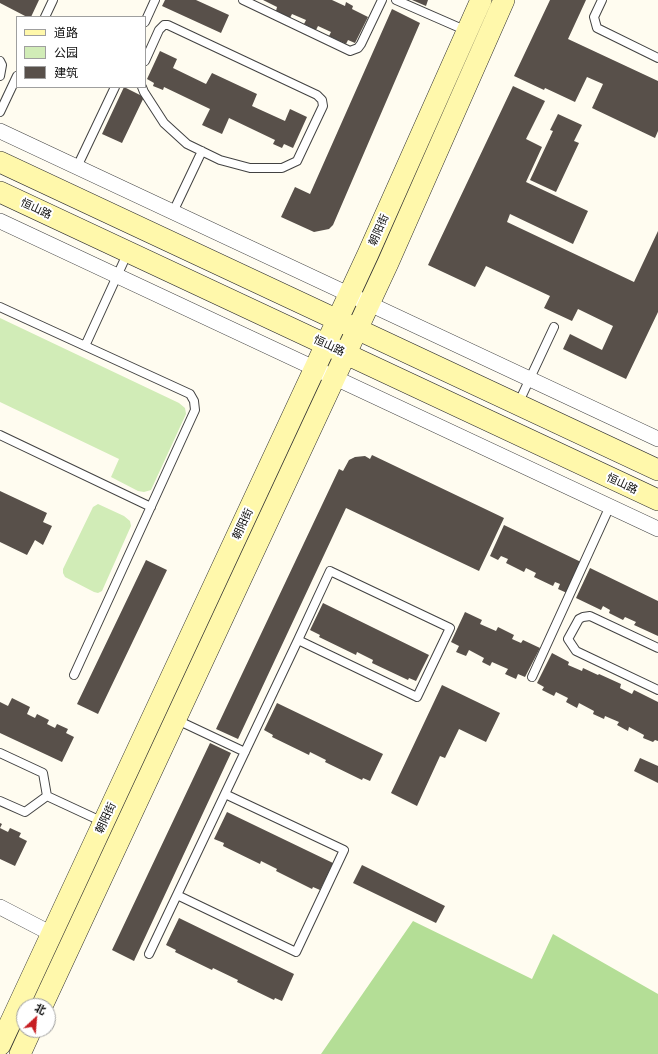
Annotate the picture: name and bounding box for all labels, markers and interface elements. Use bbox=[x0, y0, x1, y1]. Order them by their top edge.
legend bbox=[16, 16, 146, 88]
text: 道路 bbox=[54, 23, 78, 41]
text: 公园 bbox=[54, 43, 78, 61]
text: 建筑 bbox=[54, 63, 78, 81]
street label: 恒山路 bbox=[18, 196, 54, 222]
street label: 朝阳街 bbox=[366, 212, 392, 248]
street label: 恒山路 bbox=[311, 333, 347, 359]
street label: 恒山路 bbox=[604, 471, 640, 497]
street label: 朝阳街 bbox=[230, 506, 256, 542]
street label: 朝阳街 bbox=[93, 800, 119, 836]
north arrow bbox=[16, 998, 56, 1038]
text: 北 bbox=[32, 999, 49, 1018]

